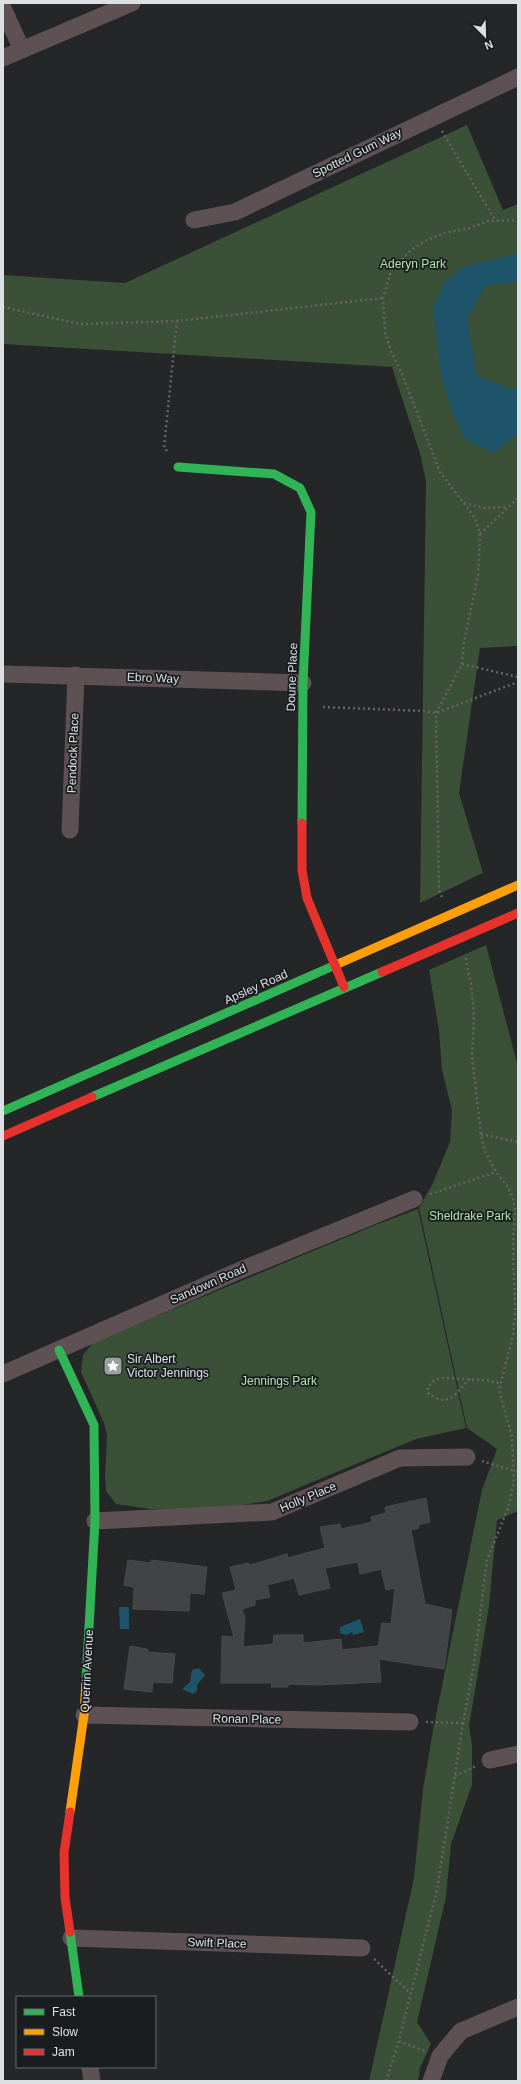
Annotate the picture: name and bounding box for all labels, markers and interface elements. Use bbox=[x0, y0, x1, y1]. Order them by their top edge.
north arrow bbox=[465, 16, 505, 56]
text: N bbox=[483, 38, 495, 52]
street label: Spotted Gum Way bbox=[310, 125, 404, 181]
park label: Aderyn Park bbox=[380, 257, 447, 271]
street label: Doune Place bbox=[284, 642, 300, 712]
street label: Ebro Way bbox=[127, 670, 179, 686]
street label: Pendock Place bbox=[65, 712, 81, 793]
street label: Apsley Road bbox=[222, 967, 290, 1007]
park label: Sheldrake Park bbox=[429, 1209, 512, 1223]
street label: Sandown Road bbox=[168, 1261, 248, 1307]
place label: Sir Albert Victor Jennings bbox=[127, 1352, 209, 1380]
place icon: Sir Albert Victor Jennings bbox=[102, 1355, 124, 1377]
park label: Jennings Park bbox=[241, 1374, 318, 1388]
street label: Holly Place bbox=[278, 1479, 339, 1515]
street label: Querrin Avenue bbox=[78, 1629, 96, 1713]
street label: Ronan Place bbox=[213, 1711, 282, 1727]
street label: Swift Place bbox=[187, 1935, 247, 1951]
legend bbox=[16, 1996, 156, 2068]
text: Fast bbox=[52, 2005, 76, 2019]
text: Slow bbox=[52, 2025, 78, 2039]
text: Jam bbox=[52, 2045, 75, 2059]

